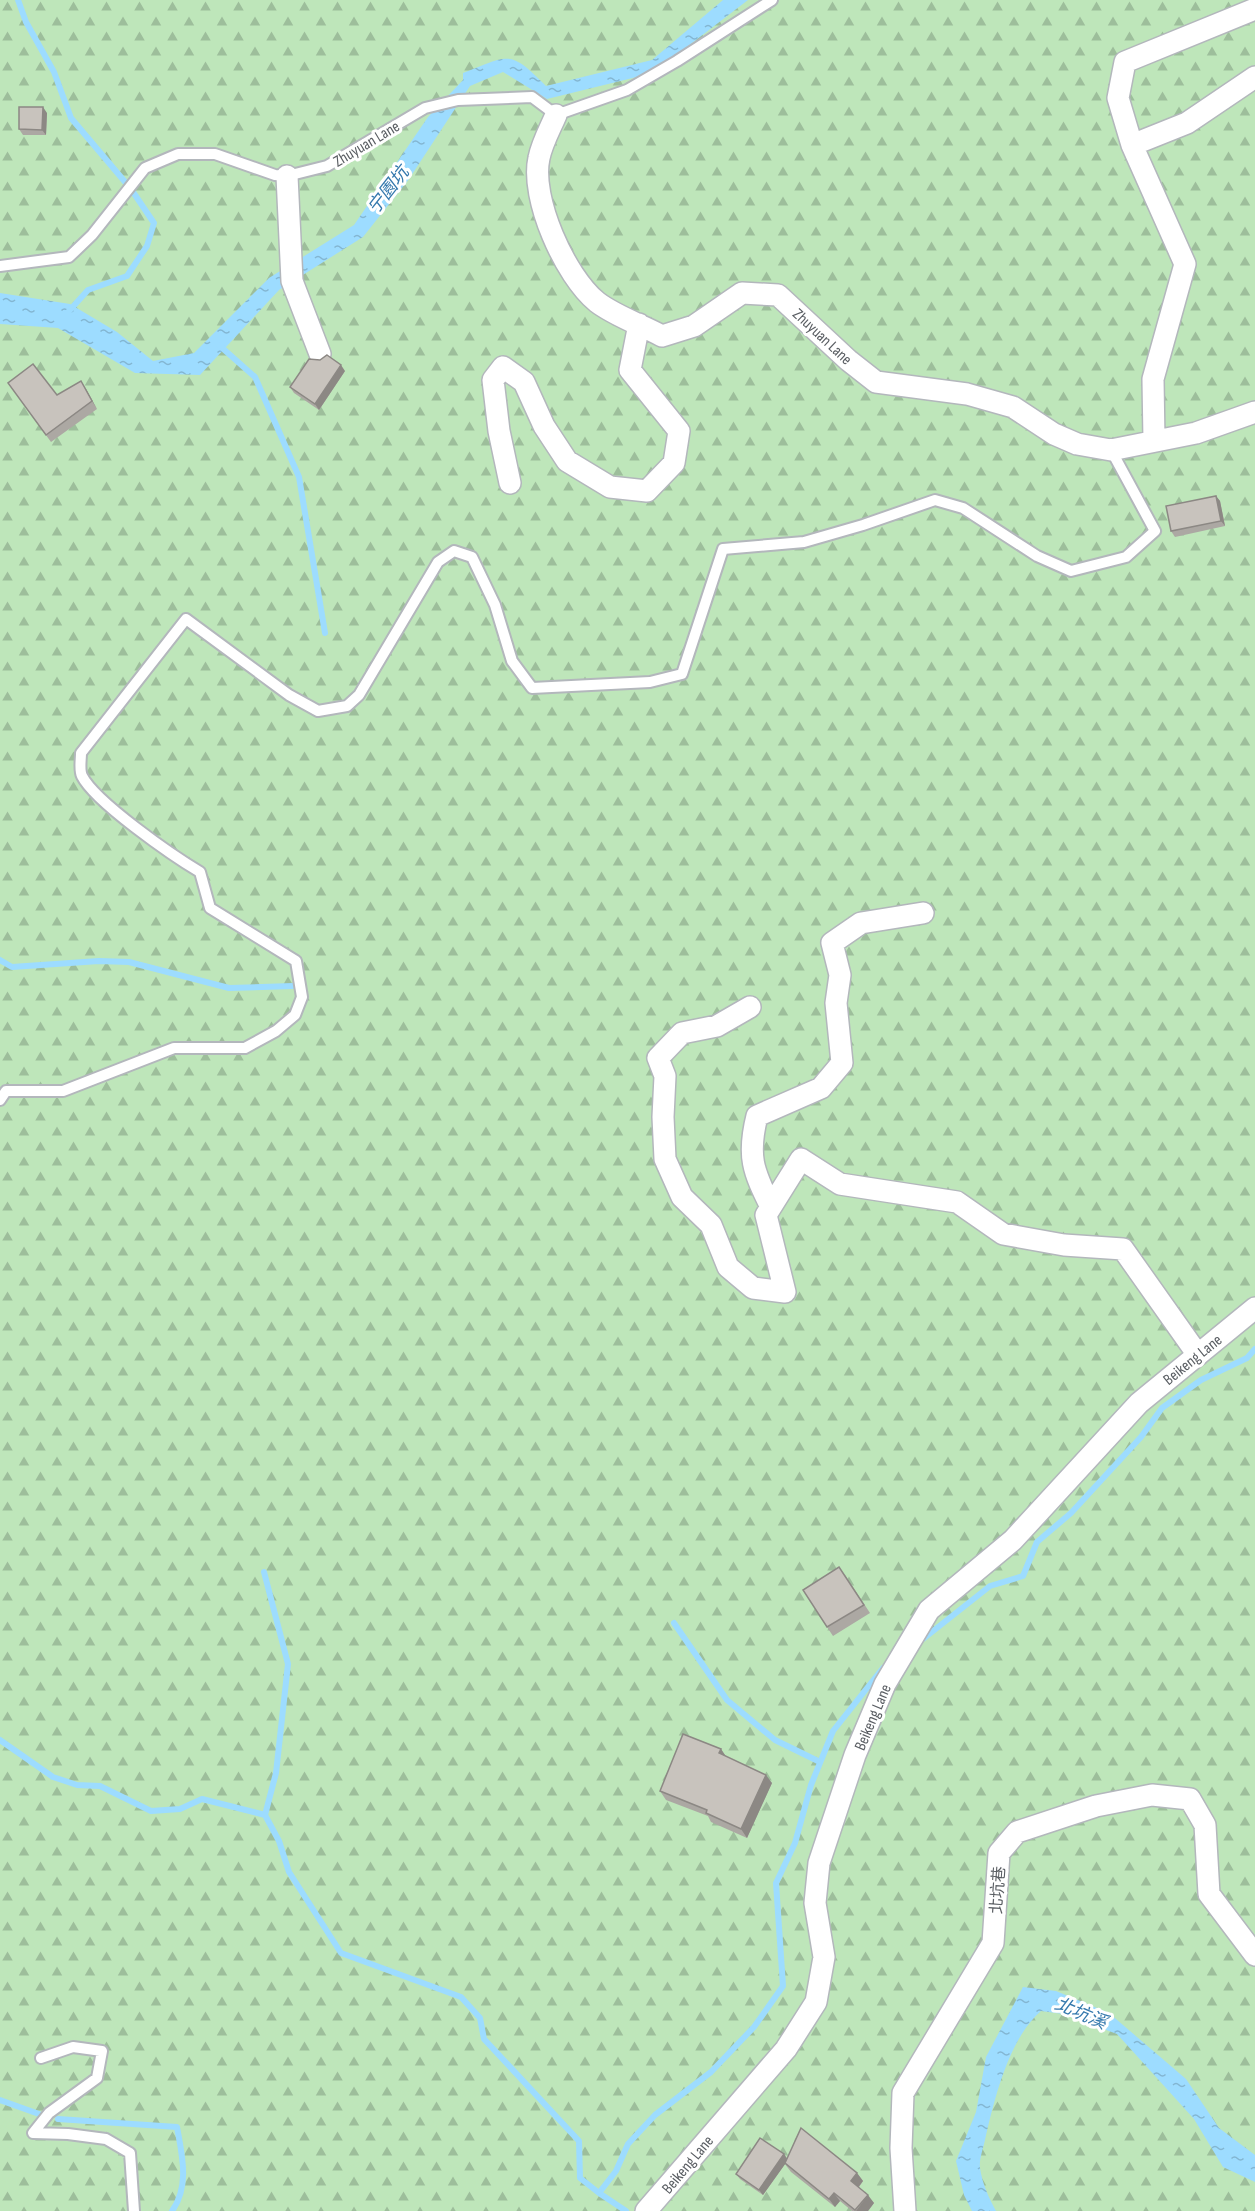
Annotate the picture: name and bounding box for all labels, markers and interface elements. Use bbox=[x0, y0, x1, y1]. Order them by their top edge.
street label: Zhuyuan Lane bbox=[330, 117, 403, 171]
water label: 宁園坑 bbox=[363, 160, 415, 218]
street label: Zhuyuan Lane bbox=[788, 305, 855, 369]
street label: Beikeng Lane bbox=[1160, 1331, 1226, 1390]
street label: Beikeng Lane bbox=[851, 1682, 896, 1753]
street label: 北坑巷 bbox=[987, 1865, 1010, 1915]
water label: 北坑溪 bbox=[1052, 1993, 1113, 2035]
street label: Beikeng Lane bbox=[658, 2132, 718, 2198]

